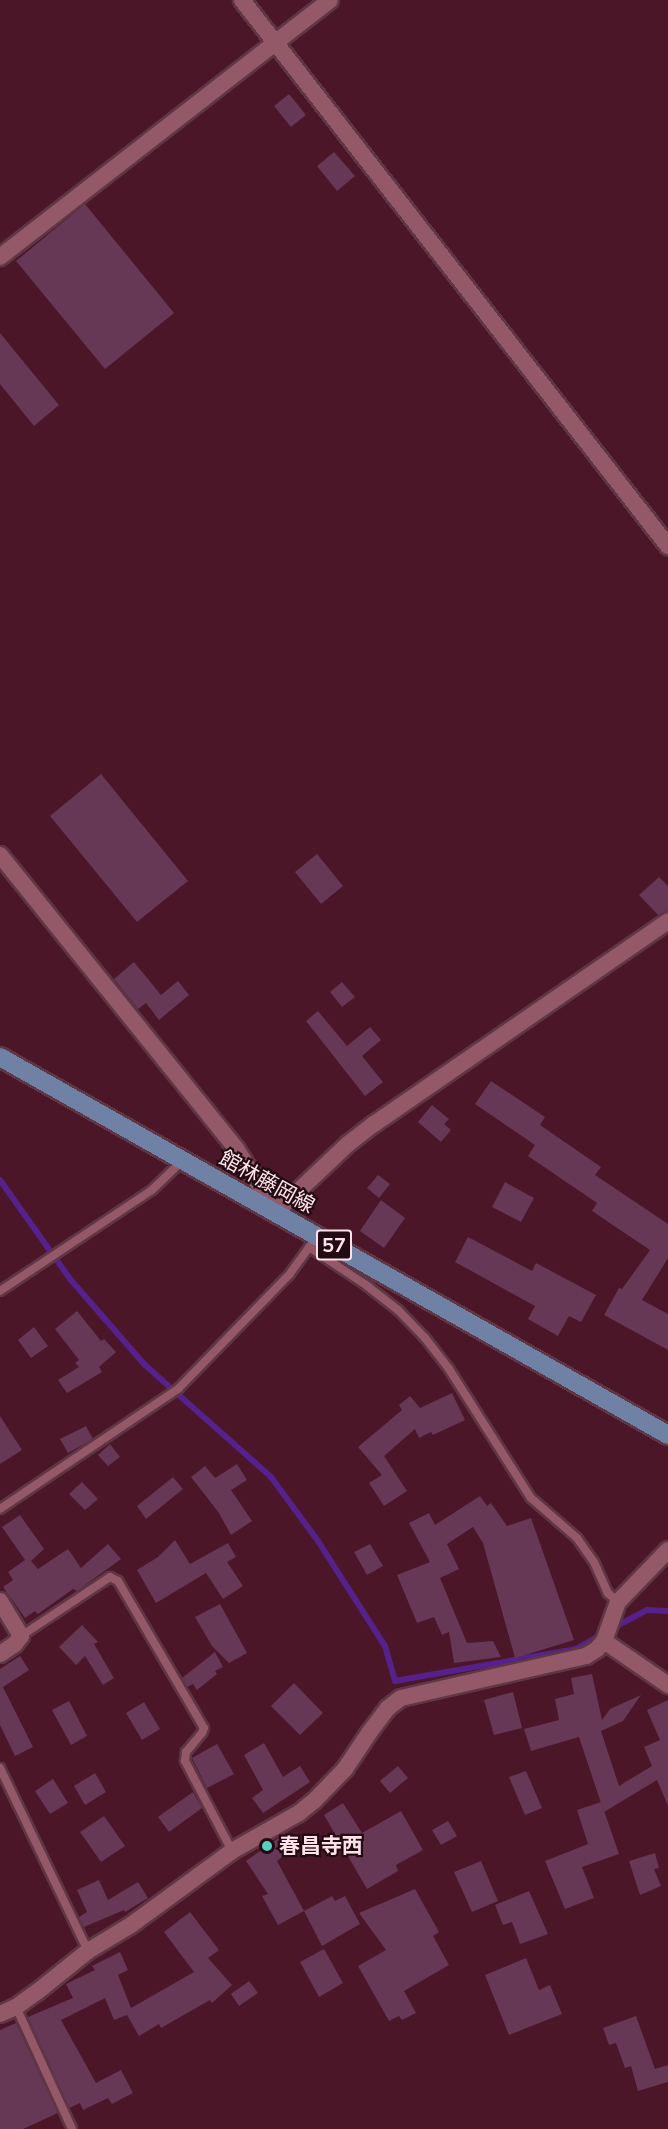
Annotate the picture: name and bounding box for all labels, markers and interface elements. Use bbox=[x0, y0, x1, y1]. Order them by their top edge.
street label: 館林藤岡線 bbox=[215, 1146, 319, 1218]
road number: 57 bbox=[316, 1228, 352, 1262]
place label: 春昌寺西 bbox=[279, 1833, 363, 1859]
marker: 春昌寺西 bbox=[260, 1839, 274, 1853]

